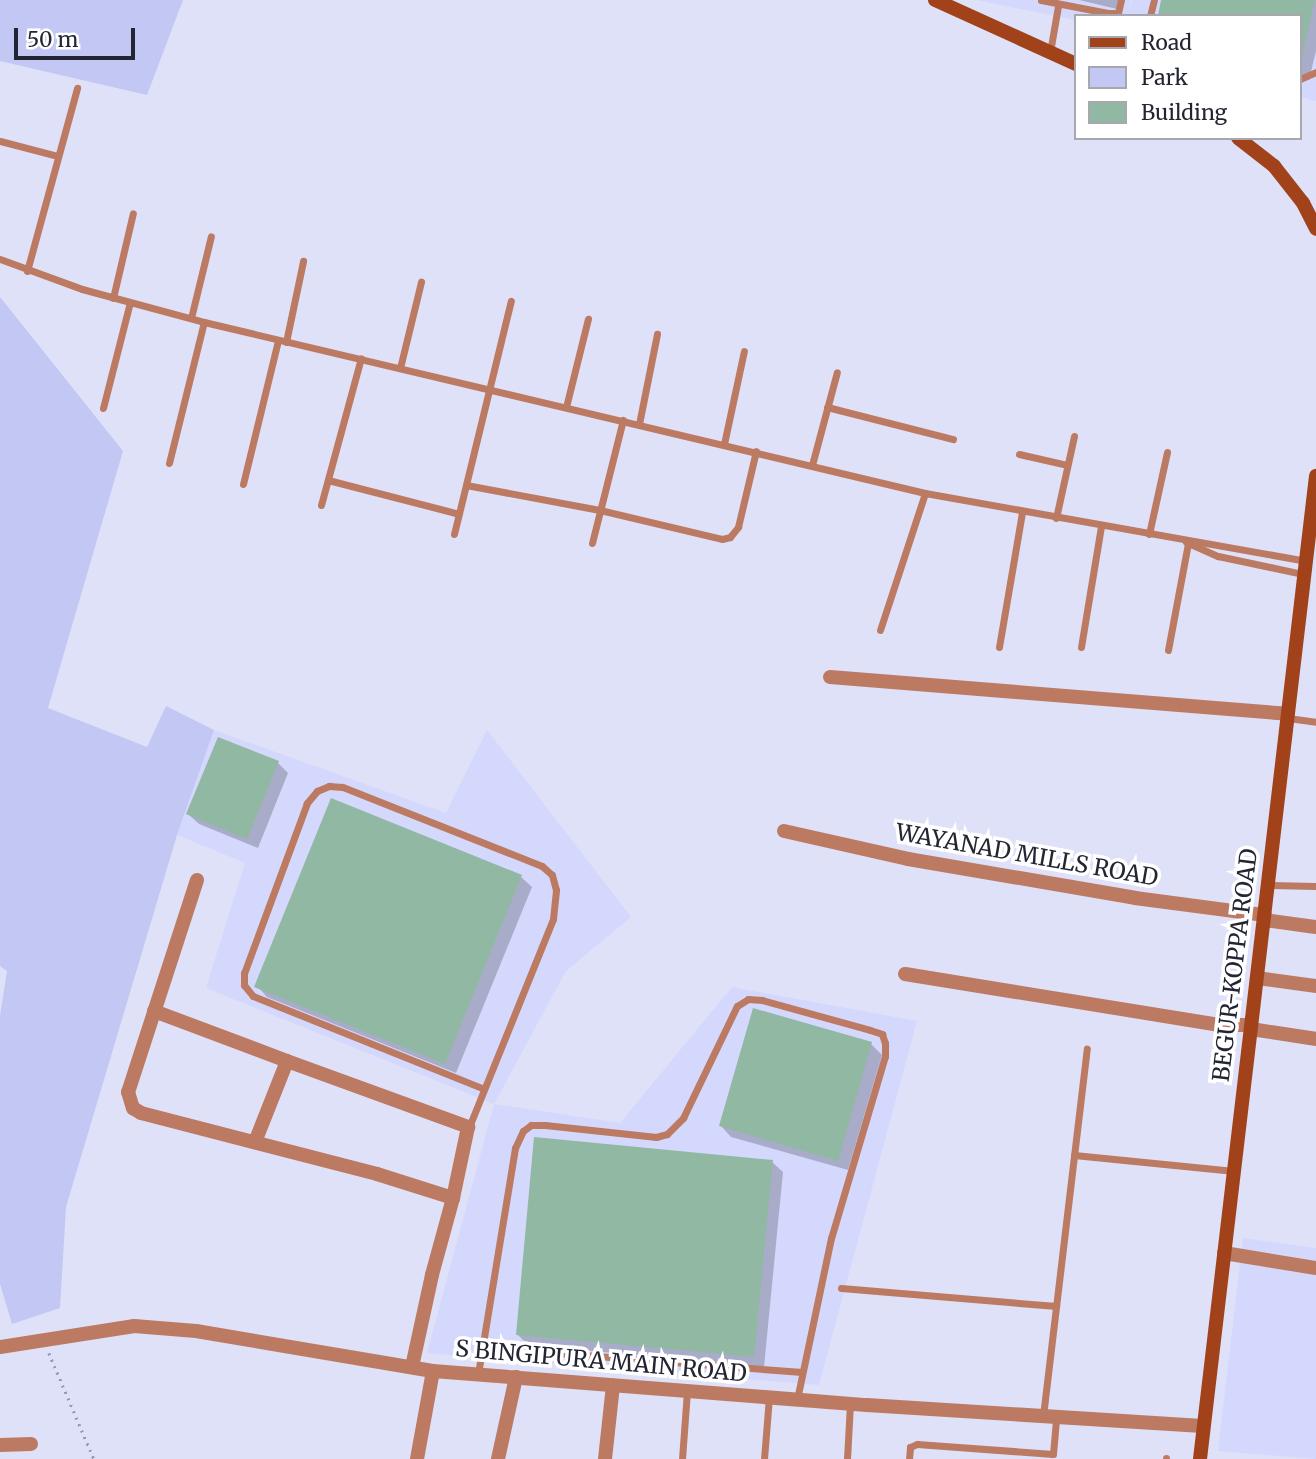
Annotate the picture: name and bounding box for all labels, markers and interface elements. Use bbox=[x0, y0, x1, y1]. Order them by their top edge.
scale bar bbox=[18, 14, 138, 58]
legend bbox=[1074, 14, 1302, 140]
text: 50 m bbox=[27, 26, 78, 53]
text: Road bbox=[1141, 29, 1192, 56]
text: Park bbox=[1141, 64, 1188, 91]
text: Building bbox=[1141, 99, 1227, 126]
street label: WAYANAD MILLS ROAD bbox=[894, 818, 1160, 892]
street label: BEGUR-KOPPA ROAD bbox=[1207, 847, 1263, 1083]
street label: S BINGIPURA MAIN ROAD bbox=[454, 1335, 748, 1387]

